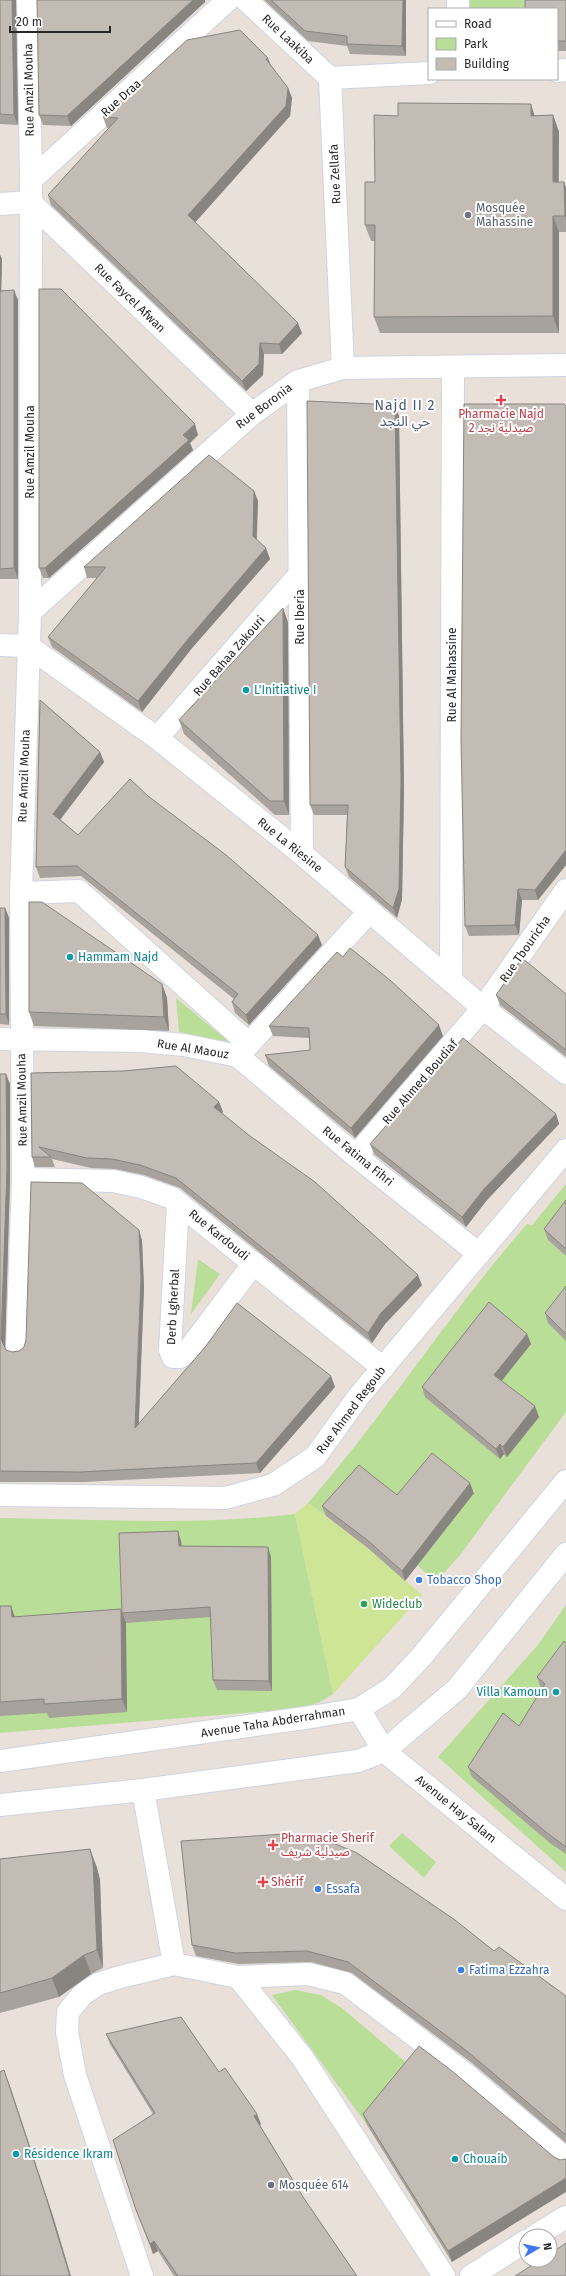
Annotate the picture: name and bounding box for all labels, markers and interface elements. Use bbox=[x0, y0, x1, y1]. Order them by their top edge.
scale bar bbox=[10, 8, 110, 34]
legend bbox=[428, 8, 558, 80]
street label: Rue Laakiba bbox=[259, 11, 317, 67]
text: 20 m bbox=[16, 15, 42, 29]
text: Road bbox=[464, 17, 492, 31]
text: Park bbox=[464, 37, 488, 51]
street label: Rue Amzil Mouha bbox=[21, 43, 37, 137]
text: Building bbox=[464, 57, 510, 71]
street label: Rue Draa bbox=[98, 76, 144, 120]
street label: Rue Zellafa bbox=[326, 144, 344, 204]
place label: Mosquée Mahassine bbox=[476, 201, 533, 229]
marker: Mosquée Mahassine bbox=[463, 210, 473, 220]
street label: Rue Faycel Afwan bbox=[92, 261, 168, 335]
street label: Rue Boronia bbox=[233, 380, 295, 432]
marker: Pharmacie Najd 2 صيدلية نجد bbox=[496, 395, 506, 405]
district label: Najd II 2 حي النجد bbox=[375, 397, 435, 432]
street label: Rue Amzil Mouha bbox=[23, 405, 37, 499]
place label: Pharmacie Najd 2 صيدلية نجد bbox=[458, 407, 544, 435]
street label: Rue Iberia bbox=[293, 589, 307, 645]
street label: Rue Bahaa Zakouri bbox=[190, 613, 268, 699]
street label: Rue Al Mahassine bbox=[445, 628, 459, 722]
place label: L'Initiative I bbox=[254, 683, 316, 697]
marker: L'Initiative I bbox=[241, 685, 251, 695]
street label: Rue Amzil Mouha bbox=[15, 729, 33, 823]
street label: Rue La Riesine bbox=[255, 815, 325, 875]
street label: Rue Tbouricha bbox=[497, 913, 553, 985]
place label: Hammam Najd bbox=[78, 950, 158, 964]
marker: Hammam Najd bbox=[65, 952, 75, 962]
street label: Rue Al Maouz bbox=[156, 1036, 230, 1062]
street label: Rue Ahmed Boudiaf bbox=[379, 1036, 461, 1127]
street label: Rue Amzil Mouha bbox=[14, 1053, 30, 1147]
street label: Rue Fatima Fihri bbox=[320, 1123, 396, 1189]
street label: Rue Kardoudi bbox=[186, 1206, 252, 1264]
street label: Derb Lgherbal bbox=[164, 1268, 182, 1345]
street label: Rue Ahmed Regoub bbox=[314, 1364, 388, 1456]
place label: Tobacco Shop bbox=[427, 1573, 502, 1587]
marker: Tobacco Shop bbox=[414, 1575, 424, 1585]
place label: Wideclub bbox=[372, 1597, 422, 1611]
marker: Wideclub bbox=[359, 1599, 369, 1609]
place label: Villa Kamoun bbox=[476, 1685, 548, 1699]
marker: Villa Kamoun bbox=[551, 1687, 561, 1697]
street label: Avenue Taha Abderrahman bbox=[200, 1704, 346, 1740]
street label: Avenue Hay Salam bbox=[413, 1772, 499, 1846]
place label: Pharmacie Sherif صيدلية شريف bbox=[281, 1831, 375, 1859]
marker: Pharmacie Sherif صيدلية شريف bbox=[268, 1840, 278, 1850]
place label: Shérif bbox=[271, 1875, 304, 1889]
marker: Shérif bbox=[258, 1877, 268, 1887]
place label: Essafa bbox=[326, 1882, 360, 1896]
marker: Essafa bbox=[313, 1884, 323, 1894]
place label: Fatima Ezzahra bbox=[469, 1963, 549, 1977]
marker: Fatima Ezzahra bbox=[456, 1965, 466, 1975]
place label: Résidence Ikram bbox=[24, 2147, 113, 2161]
marker: Résidence Ikram bbox=[11, 2149, 21, 2159]
place label: Chouaib bbox=[463, 2152, 508, 2166]
marker: Chouaib bbox=[450, 2154, 460, 2164]
place label: Mosquée 614 bbox=[279, 2178, 349, 2192]
marker: Mosquée 614 bbox=[266, 2180, 276, 2190]
north arrow bbox=[518, 2228, 558, 2268]
text: N bbox=[540, 2242, 554, 2251]

